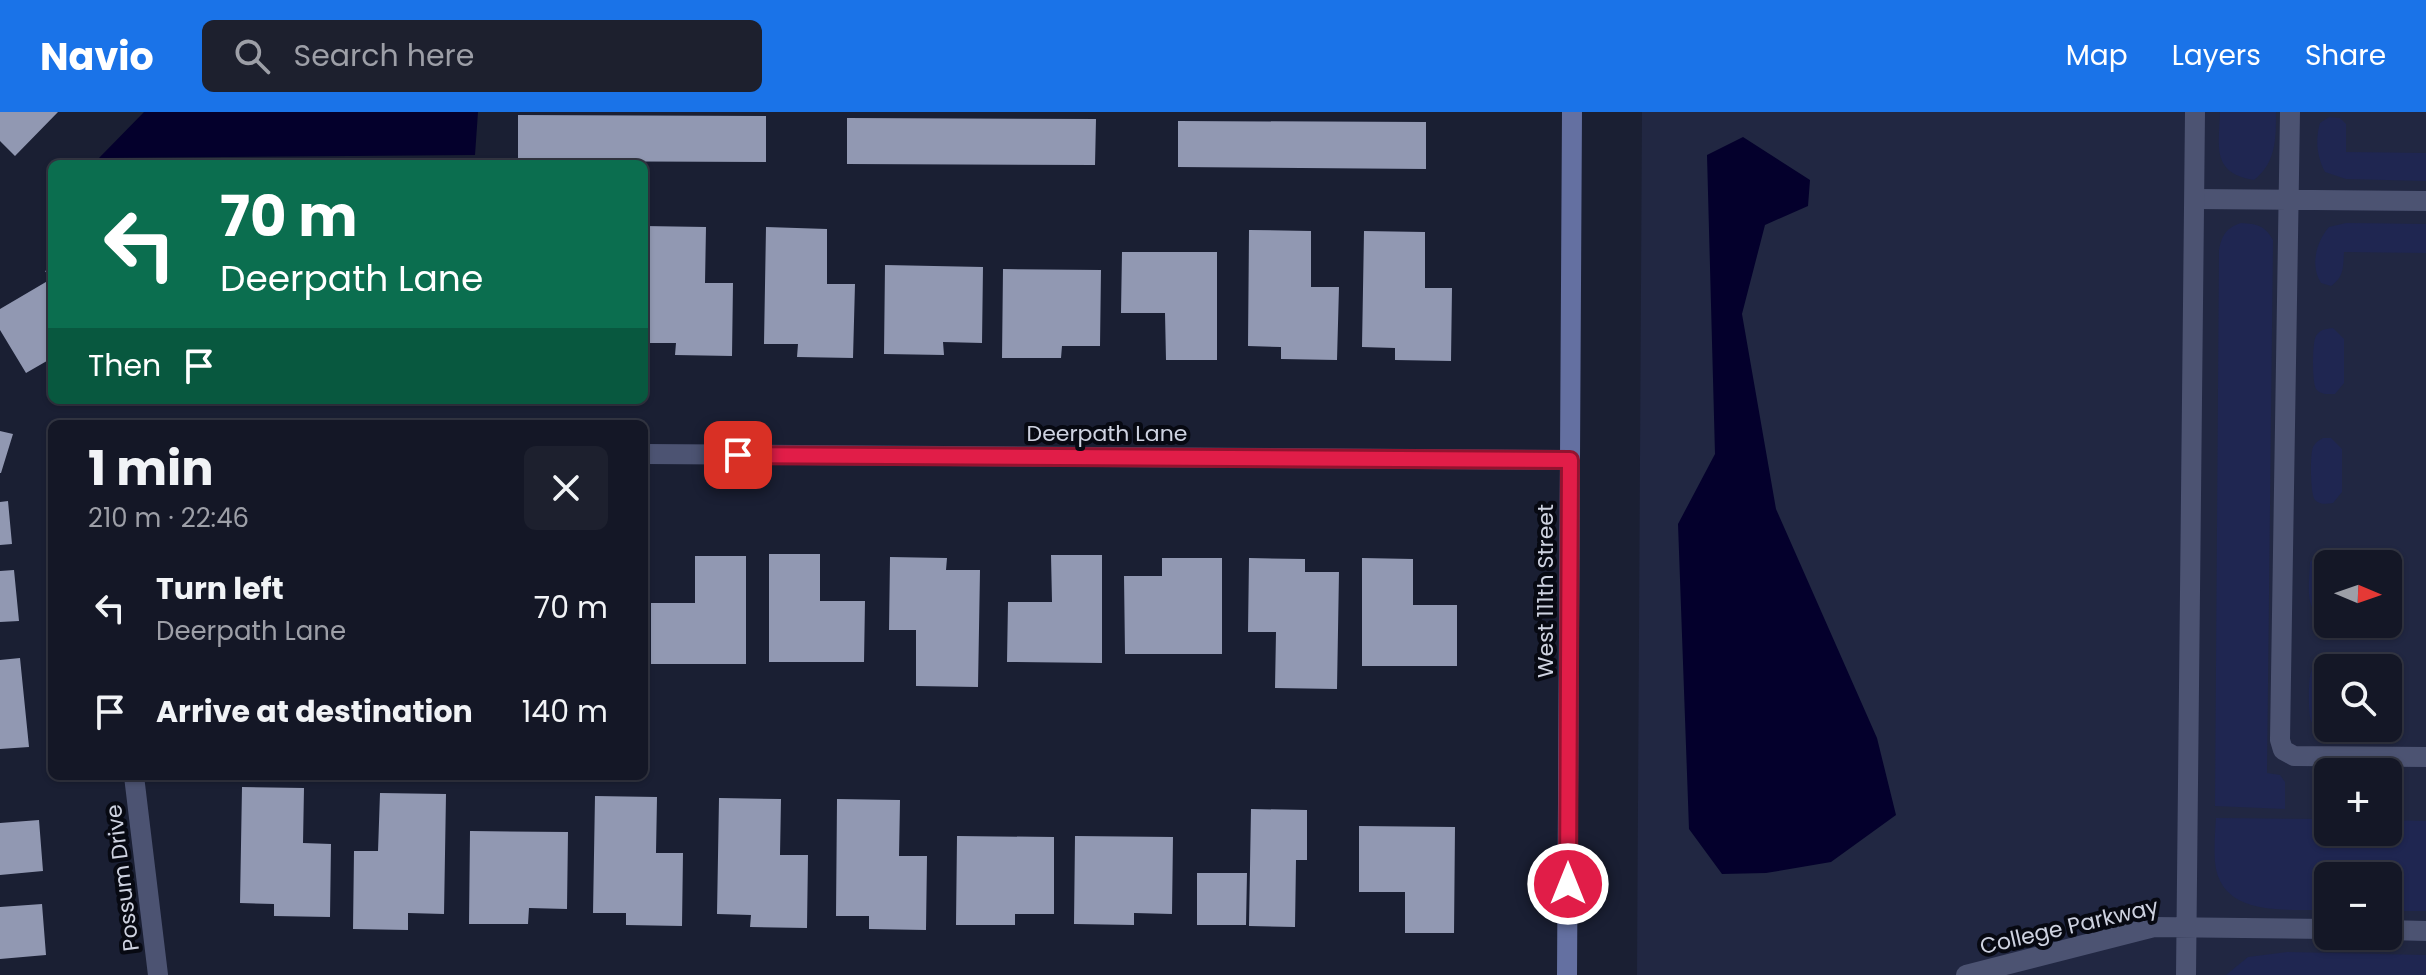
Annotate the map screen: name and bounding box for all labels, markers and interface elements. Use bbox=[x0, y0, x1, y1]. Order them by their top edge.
search box bbox=[202, 20, 762, 92]
text: Navio bbox=[40, 30, 154, 83]
icon: search bbox=[230, 34, 274, 78]
text: Search here bbox=[294, 34, 474, 77]
text: Map bbox=[2066, 36, 2128, 75]
text: Layers bbox=[2172, 36, 2261, 75]
text: Share bbox=[2305, 36, 2386, 75]
text: 70 m bbox=[220, 177, 358, 256]
icon: left bbox=[88, 192, 192, 296]
text: Deerpath Lane bbox=[220, 253, 483, 304]
text: Then bbox=[88, 344, 161, 387]
icon: arrive bbox=[177, 344, 221, 388]
street label: Deerpath Lane bbox=[1027, 418, 1187, 449]
pin bbox=[704, 421, 772, 489]
icon: arrive bbox=[716, 433, 760, 477]
text: 1 min bbox=[88, 435, 214, 502]
button: close bbox=[524, 446, 608, 530]
text: 210 m · 22:46 bbox=[88, 500, 249, 536]
street label: West 111th Street bbox=[1530, 504, 1561, 678]
north arrow bbox=[2314, 550, 2402, 638]
map controls bbox=[2314, 550, 2402, 950]
text: Turn left bbox=[156, 567, 284, 610]
icon: left bbox=[88, 586, 132, 630]
text: 70 m bbox=[534, 586, 608, 629]
text: Deerpath Lane bbox=[156, 613, 346, 649]
button: search bbox=[2314, 654, 2402, 742]
icon: arrive bbox=[88, 690, 132, 734]
text: Arrive at destination bbox=[156, 690, 473, 733]
text: 140 m bbox=[522, 690, 608, 733]
button: + bbox=[2314, 758, 2402, 846]
street label: Possum Drive bbox=[98, 803, 147, 953]
position arrow bbox=[1526, 842, 1610, 926]
button: − bbox=[2314, 862, 2402, 950]
street label: College Parkway bbox=[1977, 891, 2162, 962]

